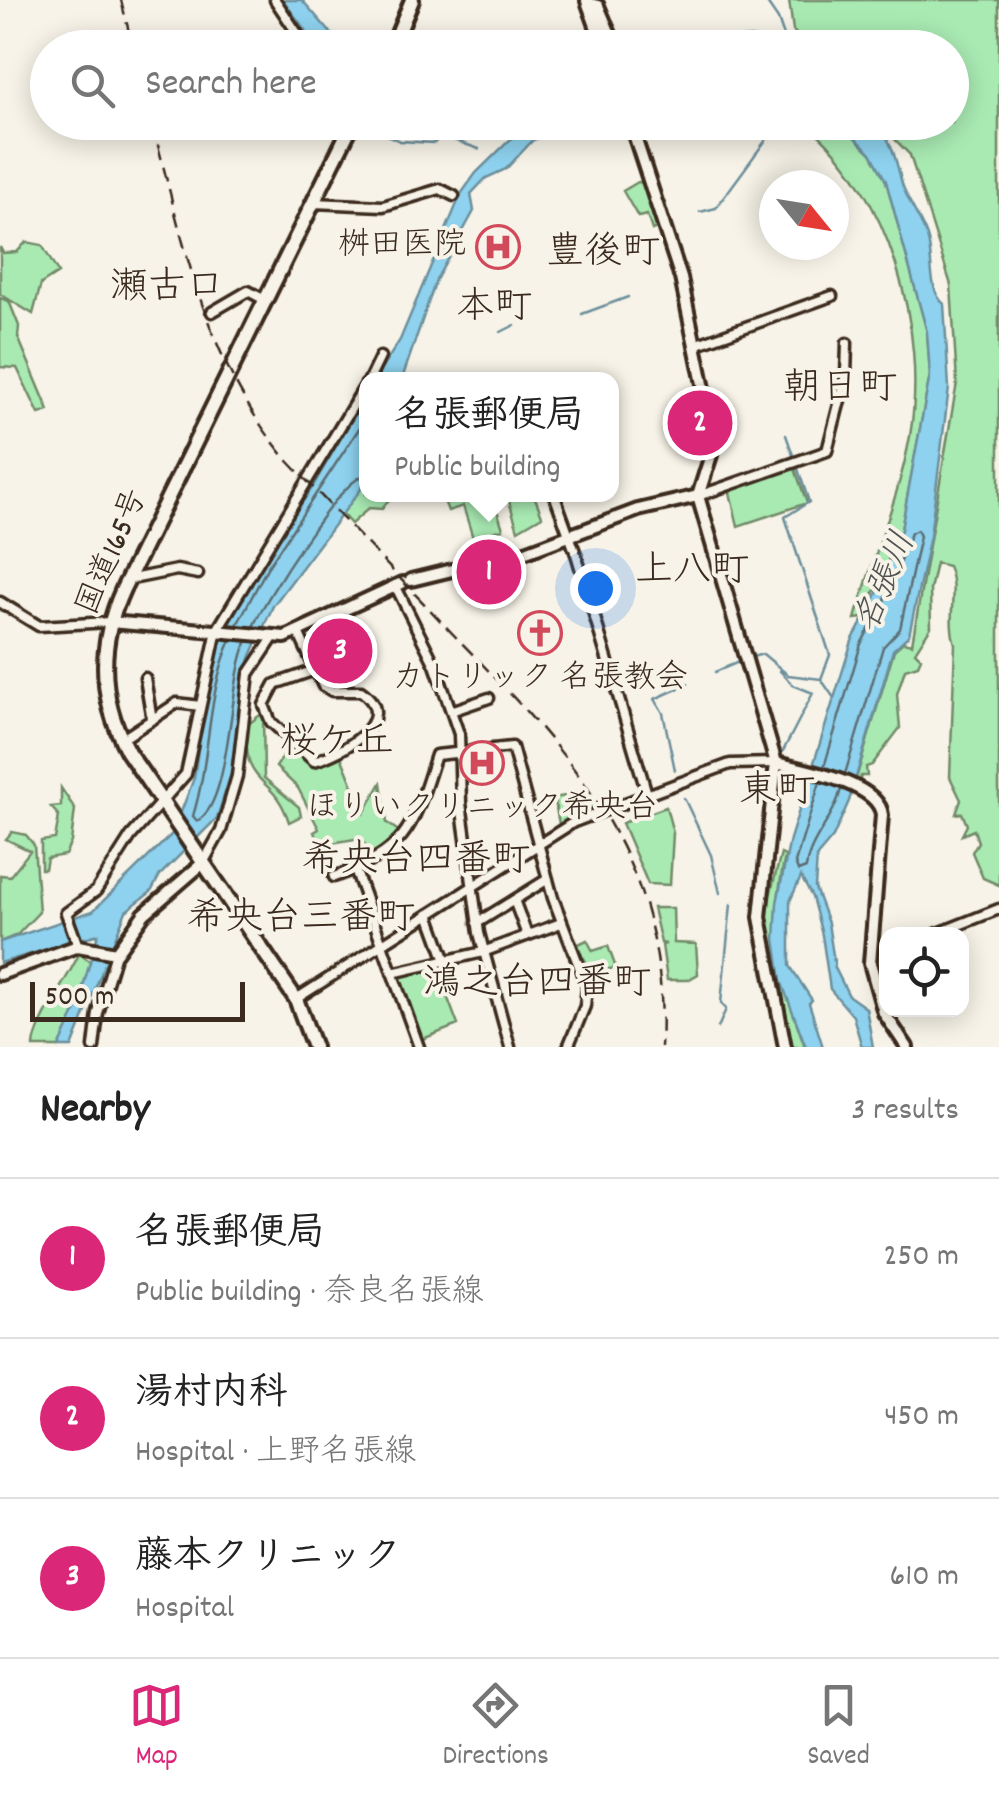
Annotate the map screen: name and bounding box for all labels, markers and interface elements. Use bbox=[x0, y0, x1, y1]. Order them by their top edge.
search box bbox=[30, 30, 969, 140]
icon: search bbox=[65, 58, 120, 113]
text: Search here bbox=[145, 58, 317, 113]
north arrow bbox=[759, 170, 849, 260]
place label: 桝田医院 bbox=[338, 224, 466, 270]
hospital icon: 桝田医院 bbox=[475, 224, 521, 270]
district label: 豊後町 bbox=[546, 227, 660, 282]
district label: 瀬古口 bbox=[110, 262, 224, 317]
district label: 本町 bbox=[456, 282, 532, 337]
district label: 朝日町 bbox=[783, 363, 897, 418]
popup bbox=[359, 372, 619, 502]
pin: 2 bbox=[668, 386, 732, 460]
text: 名張郵便局 bbox=[394, 391, 584, 446]
text: Public building bbox=[394, 446, 561, 492]
street label: 国道165号 bbox=[67, 483, 161, 623]
water label: 名張川 bbox=[843, 525, 931, 641]
pin: 1 bbox=[456, 534, 522, 610]
district label: 上八町 bbox=[635, 545, 749, 600]
your location bbox=[570, 563, 621, 614]
church icon: カトリック 名張教会 bbox=[517, 610, 563, 656]
pin: 3 bbox=[308, 614, 372, 688]
place label: カトリック 名張教会 bbox=[392, 657, 688, 703]
district label: 桜ケ丘 bbox=[280, 717, 394, 772]
hospital icon: ほりいクリニック希央台 bbox=[459, 740, 505, 786]
district label: 東町 bbox=[739, 766, 815, 821]
place label: ほりいクリニック希央台 bbox=[306, 787, 658, 833]
district label: 希央台四番町 bbox=[302, 835, 530, 890]
district label: 希央台三番町 bbox=[187, 893, 415, 948]
map controls bbox=[879, 927, 969, 1017]
button: locate bbox=[879, 927, 969, 1017]
district label: 鴻之台四番町 bbox=[423, 958, 651, 1013]
scale bar bbox=[30, 977, 245, 1021]
text: 500 m bbox=[45, 979, 114, 1019]
text: Nearby bbox=[40, 1082, 150, 1142]
text: 3 results bbox=[851, 1089, 959, 1135]
text: 名張郵便局 bbox=[135, 1208, 325, 1263]
text: 1 bbox=[69, 1235, 76, 1281]
text: 250 m bbox=[883, 1235, 959, 1281]
text: Public building · 奈良名張線 bbox=[135, 1271, 484, 1317]
text: 湯村内科 bbox=[135, 1368, 287, 1423]
text: 2 bbox=[66, 1395, 79, 1441]
text: 450 m bbox=[884, 1395, 959, 1441]
text: Hospital · 上野名張線 bbox=[135, 1431, 416, 1477]
text: 藤本クリニック bbox=[135, 1532, 401, 1587]
text: 3 bbox=[65, 1555, 80, 1601]
text: 610 m bbox=[890, 1555, 959, 1601]
text: Hospital bbox=[135, 1587, 234, 1633]
tab: Map bbox=[129, 1678, 184, 1778]
tab: Directions bbox=[443, 1678, 549, 1778]
tab: Saved bbox=[807, 1678, 870, 1778]

